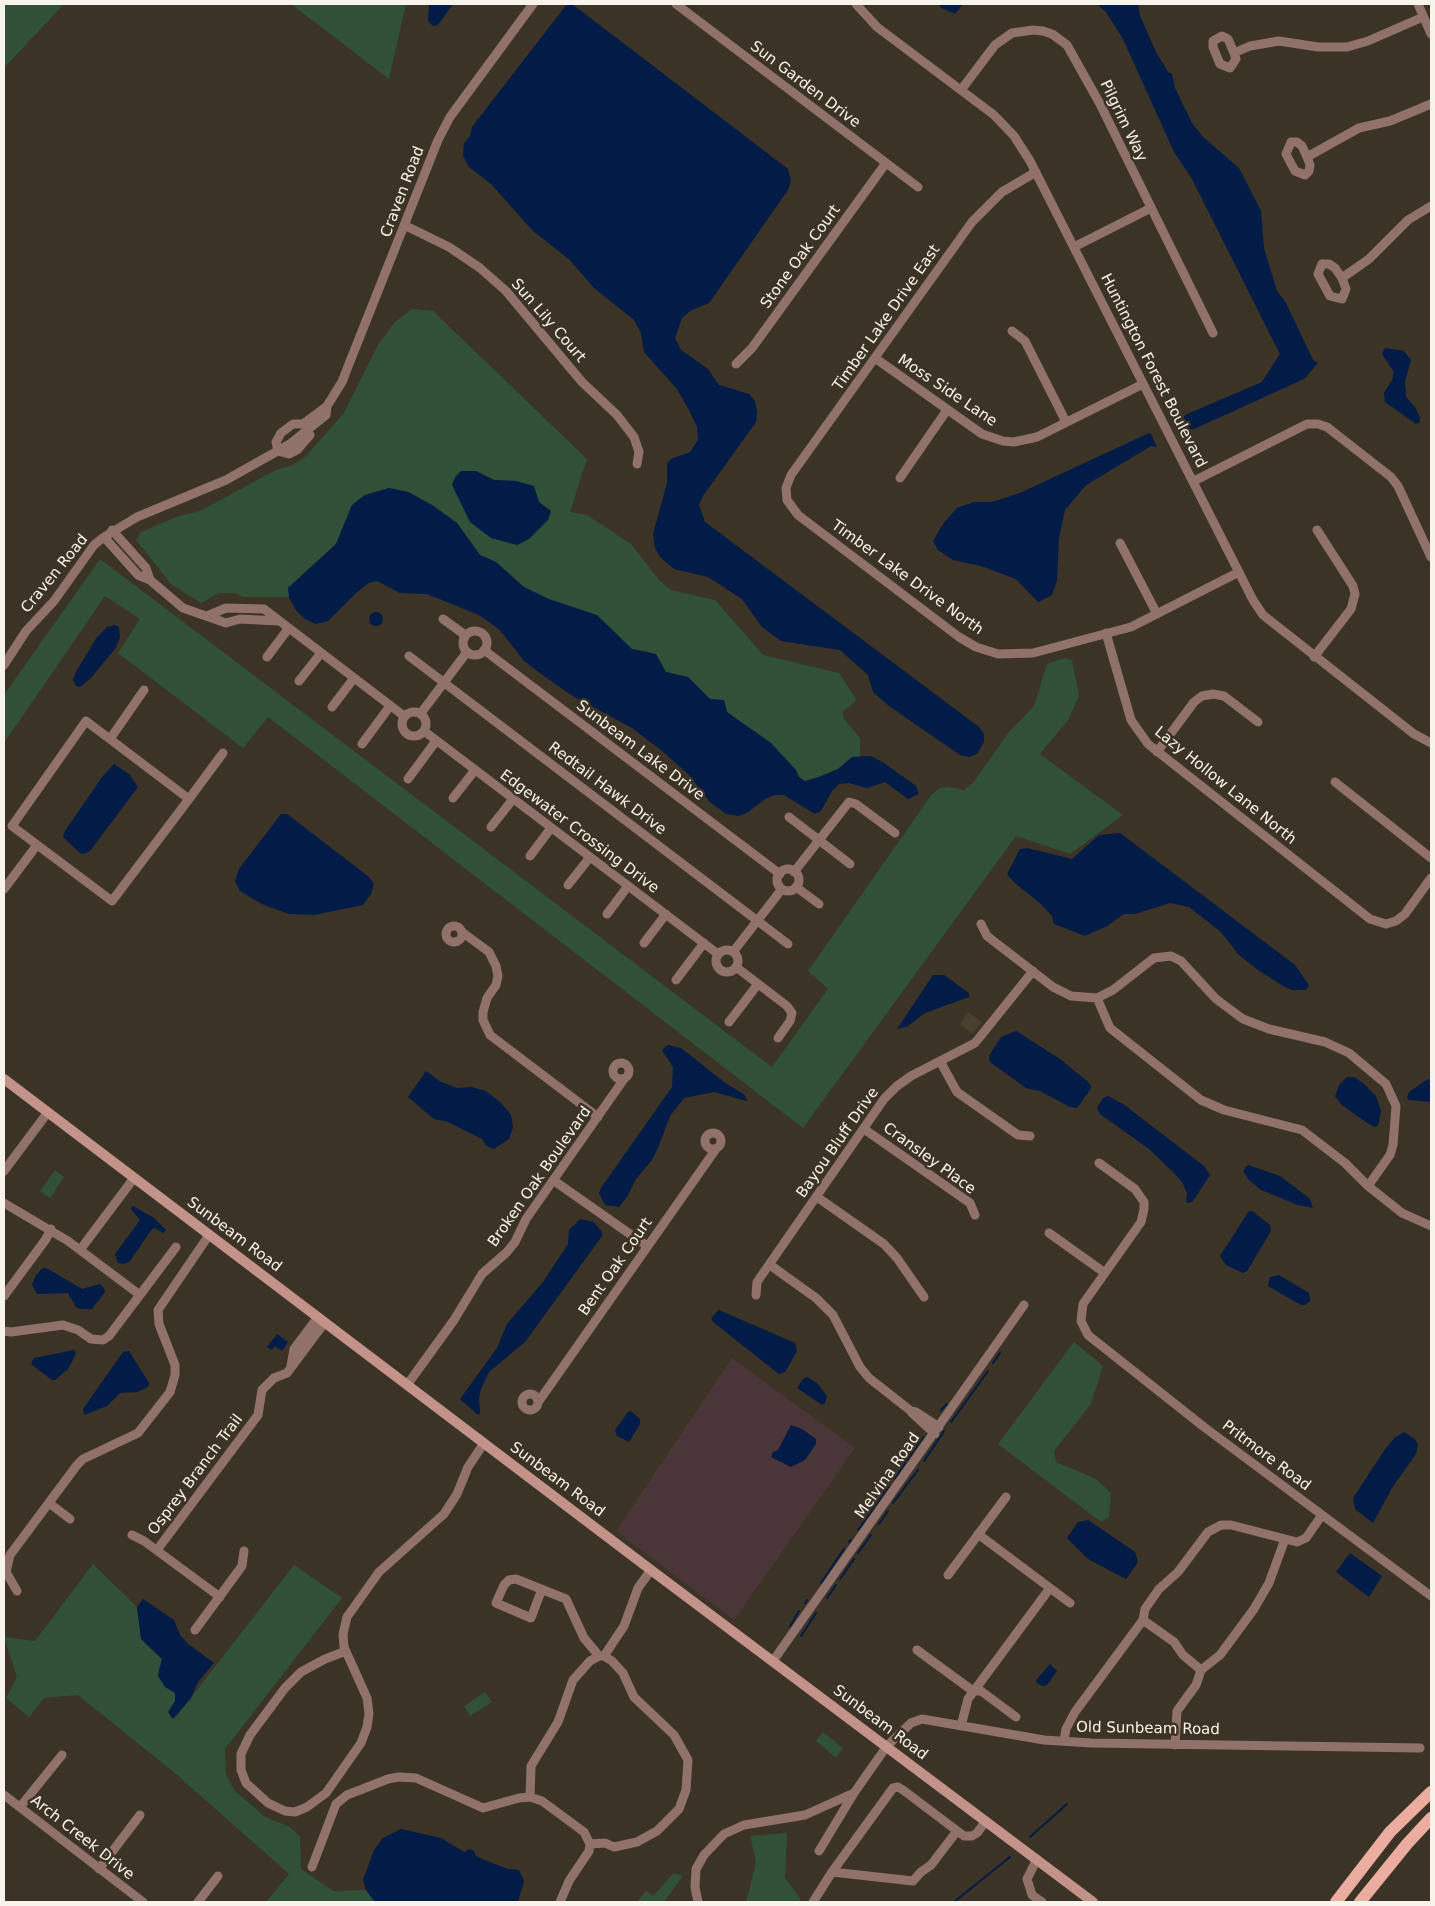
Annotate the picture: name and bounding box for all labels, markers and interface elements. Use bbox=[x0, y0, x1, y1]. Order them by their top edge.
street label: Sun Garden Drive bbox=[746, 38, 864, 132]
street label: Pilgrim Way bbox=[1096, 77, 1150, 165]
street label: Craven Road bbox=[377, 144, 429, 240]
street label: Stone Oak Court bbox=[757, 202, 845, 312]
street label: Timber Lake Drive East bbox=[830, 242, 944, 394]
street label: Huntington Forest Boulevard bbox=[1096, 271, 1210, 471]
street label: Sun Lily Court bbox=[507, 276, 589, 366]
street label: Moss Side Lane bbox=[894, 351, 1000, 431]
street label: Timber Lake Drive North bbox=[827, 517, 987, 639]
street label: Craven Road bbox=[18, 531, 92, 617]
street label: Sunbeam Lake Drive bbox=[572, 697, 708, 805]
street label: Lazy Hollow Lane North bbox=[1151, 723, 1299, 849]
street label: Redtail Hawk Drive bbox=[545, 739, 669, 839]
street label: Edgewater Crossing Drive bbox=[496, 766, 662, 898]
street label: Bayou Bluff Drive bbox=[793, 1084, 883, 1202]
street label: Broken Oak Boulevard bbox=[485, 1103, 595, 1251]
street label: Cransley Place bbox=[879, 1119, 979, 1199]
street label: Sunbeam Road bbox=[183, 1194, 285, 1276]
street label: Bent Oak Court bbox=[576, 1215, 656, 1319]
street label: Osprey Branch Trail bbox=[145, 1411, 247, 1539]
street label: Pritmore Road bbox=[1218, 1417, 1314, 1495]
street label: Melvina Road bbox=[852, 1430, 924, 1522]
street label: Sunbeam Road bbox=[506, 1439, 608, 1521]
street label: Sunbeam Road bbox=[829, 1682, 931, 1764]
street label: Old Sunbeam Road bbox=[1076, 1719, 1220, 1739]
street label: Arch Creek Drive bbox=[26, 1792, 138, 1884]

